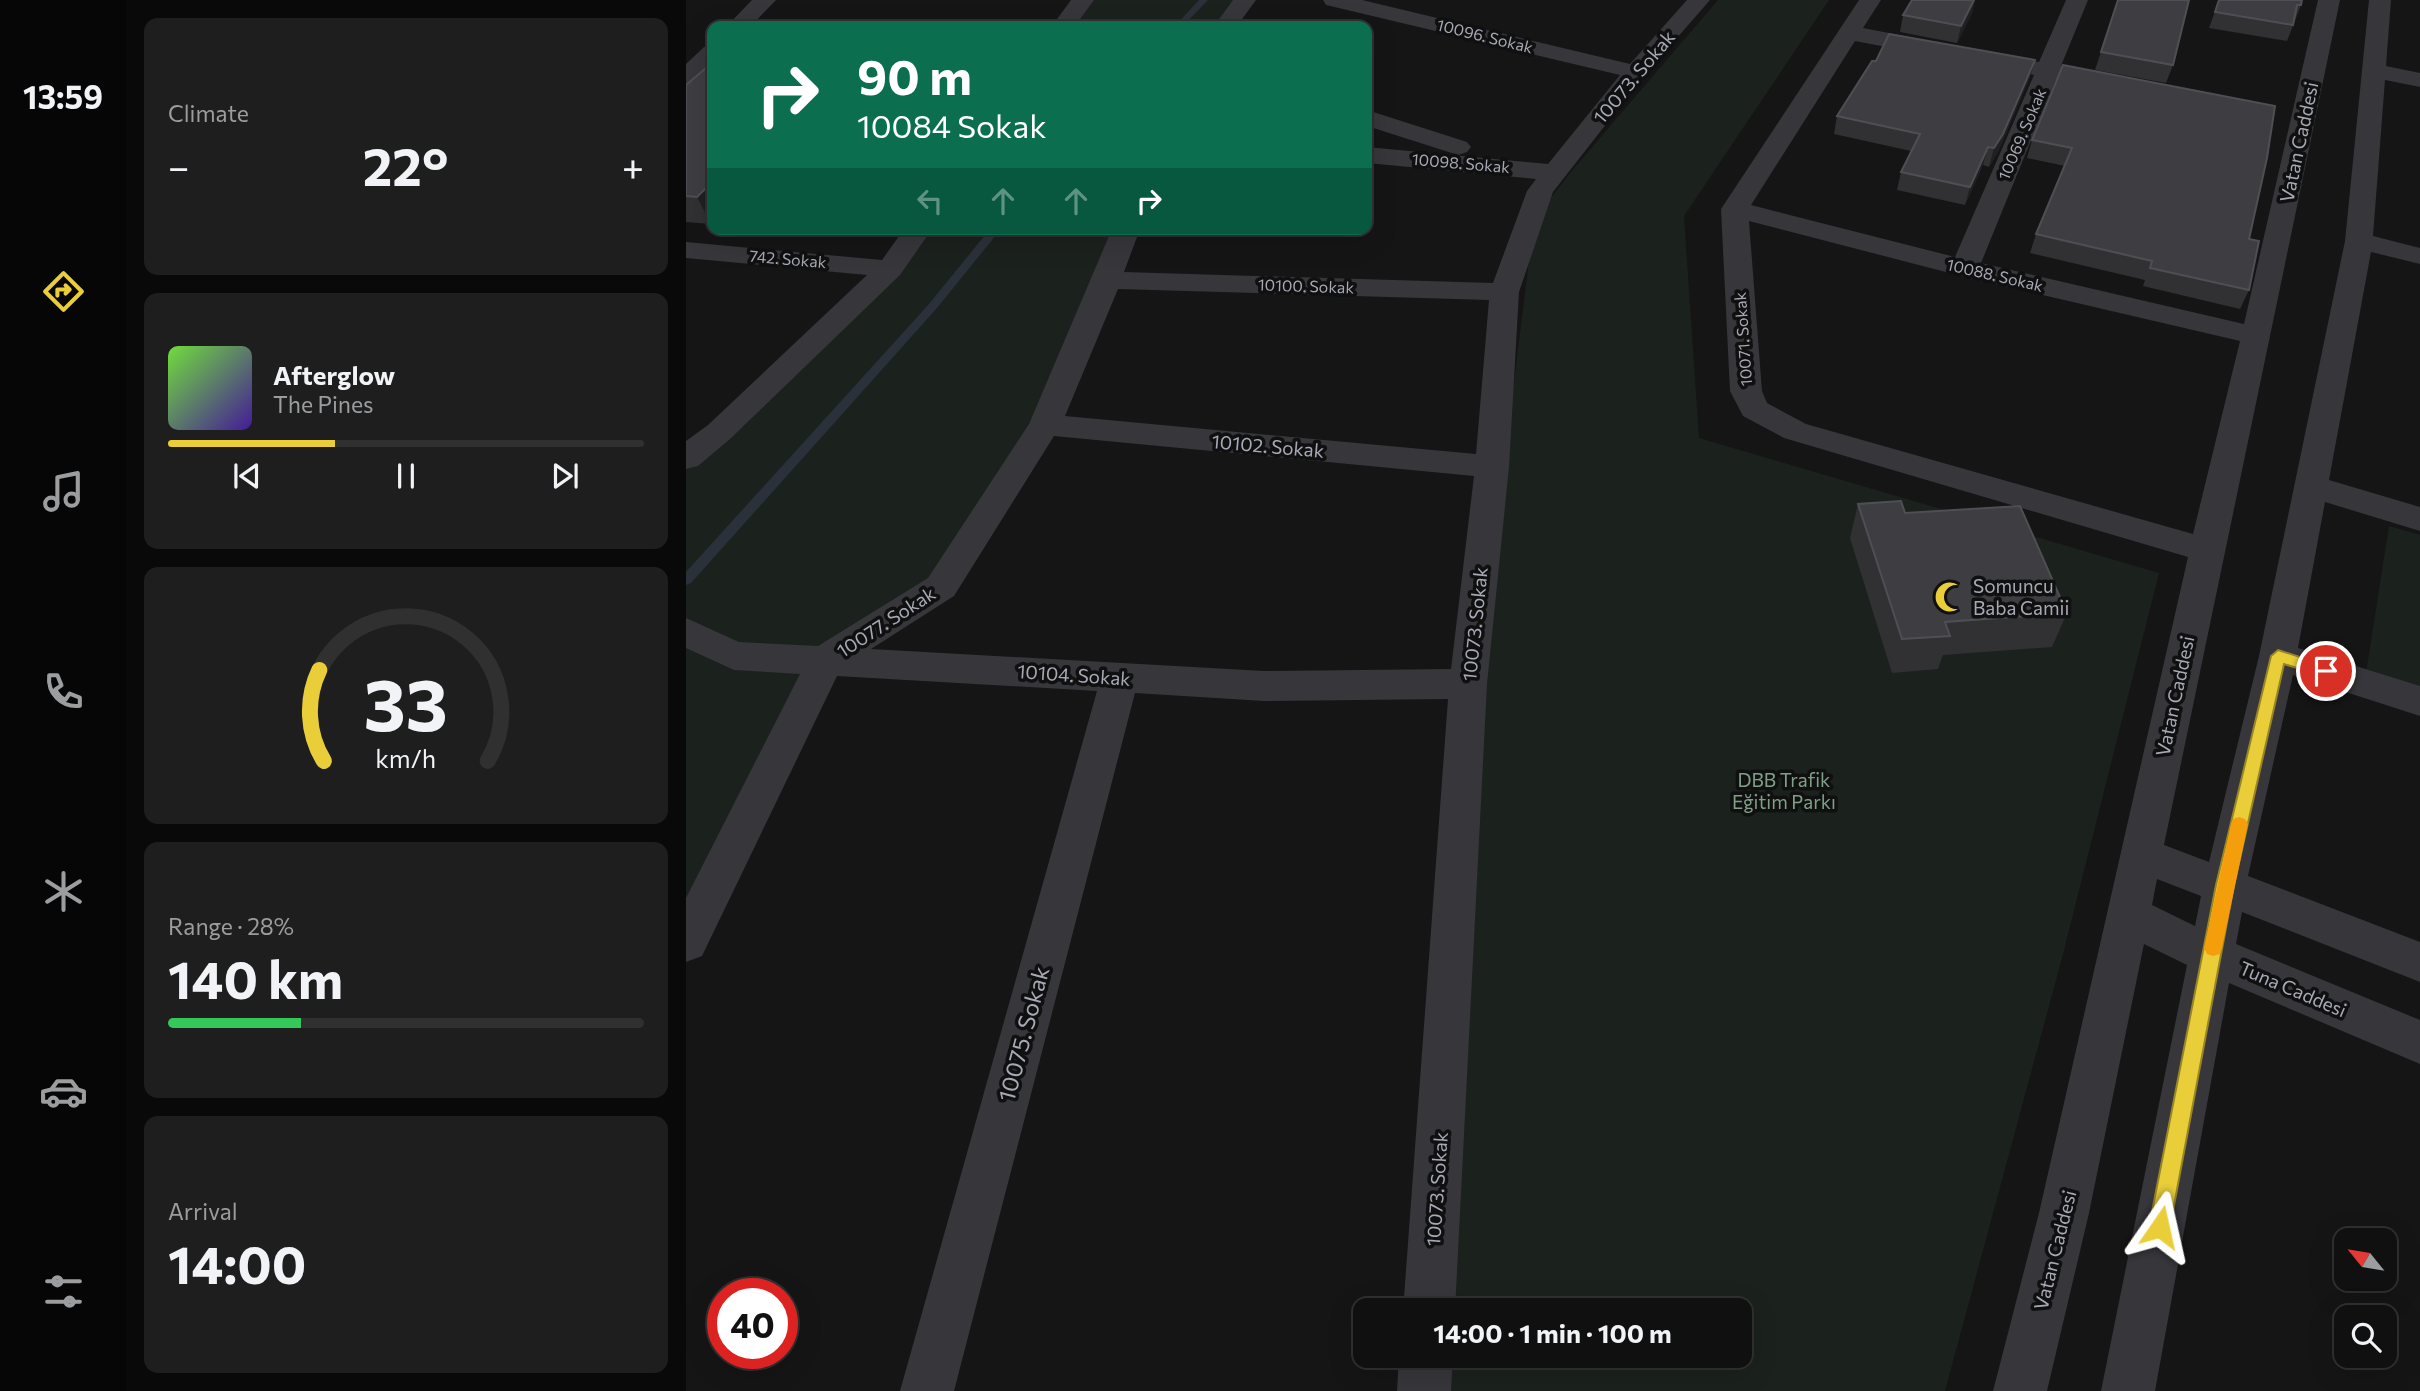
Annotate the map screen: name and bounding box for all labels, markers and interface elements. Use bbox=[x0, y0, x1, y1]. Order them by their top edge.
street label: 10096. Sokak bbox=[1435, 14, 1535, 57]
street label: 10073. Sokak bbox=[1588, 25, 1679, 128]
text: 90 m bbox=[857, 45, 972, 105]
icon: right bbox=[742, 49, 833, 140]
text: 13:59 bbox=[23, 76, 103, 116]
street label: Vatan Caddesi bbox=[2275, 80, 2323, 204]
street label: 10069. Sokak bbox=[1994, 85, 2050, 183]
text: Climate bbox=[168, 99, 249, 127]
text: 10084 Sokak bbox=[857, 105, 1047, 145]
text: 22° bbox=[363, 133, 448, 197]
text: − bbox=[168, 142, 190, 189]
text: + bbox=[622, 142, 644, 189]
street label: 10098. Sokak bbox=[1411, 149, 1511, 176]
icon: left bbox=[911, 182, 949, 220]
icon: ahead bbox=[984, 182, 1022, 220]
icon: ahead bbox=[1057, 182, 1095, 220]
icon: right bbox=[1130, 182, 1168, 220]
street label: 742. Sokak bbox=[749, 246, 828, 271]
street label: 10088. Sokak bbox=[1945, 254, 2045, 295]
icon: directions bbox=[39, 267, 88, 316]
street label: 10100. Sokak bbox=[1258, 274, 1355, 297]
street label: 10071. Sokak bbox=[1730, 291, 1755, 387]
text: Afterglow bbox=[273, 359, 395, 390]
text: The Pines bbox=[273, 390, 374, 418]
street label: 10102. Sokak bbox=[1211, 429, 1325, 462]
icon: previous bbox=[228, 457, 266, 495]
icon: pause bbox=[387, 457, 425, 495]
icon: next bbox=[546, 457, 584, 495]
icon: music bbox=[39, 467, 88, 516]
street label: 10073. Sokak bbox=[1457, 566, 1492, 682]
place label: Somuncu Baba Camii bbox=[1973, 574, 2069, 619]
mosque icon: Somuncu Baba Camii bbox=[1933, 580, 1967, 614]
street label: 10077. Sokak bbox=[832, 581, 939, 662]
street label: Vatan Caddesi bbox=[2151, 634, 2199, 758]
pin bbox=[2296, 641, 2356, 701]
icon: arrive bbox=[2307, 652, 2345, 690]
text: 33 bbox=[364, 658, 448, 747]
street label: 10104. Sokak bbox=[1017, 659, 1131, 690]
icon: phone bbox=[39, 667, 88, 716]
text: km/h bbox=[376, 743, 436, 773]
park label: DBB Trafik Eğitim Parkı bbox=[1732, 768, 1836, 813]
icon: climate bbox=[39, 867, 88, 916]
text: Range · 28% bbox=[168, 912, 294, 940]
text: 140 km bbox=[168, 946, 343, 1010]
street label: Tuna Caddesi bbox=[2236, 956, 2350, 1021]
street label: 10075. Sokak bbox=[992, 963, 1055, 1104]
icon: car bbox=[39, 1067, 88, 1116]
street label: 10073. Sokak bbox=[1421, 1131, 1452, 1247]
street label: Vatan Caddesi bbox=[2029, 1188, 2081, 1312]
position arrow bbox=[2123, 1190, 2197, 1264]
text: Arrival bbox=[168, 1197, 238, 1225]
north arrow bbox=[2334, 1228, 2398, 1292]
map controls bbox=[2334, 1228, 2397, 1368]
text: 14:00 bbox=[168, 1231, 306, 1295]
icon: filters bbox=[39, 1267, 88, 1316]
speed limit sign: 40 bbox=[707, 1278, 798, 1369]
button: search bbox=[2334, 1305, 2397, 1368]
text: 14:00 · 1 min · 100 m bbox=[1433, 1317, 1672, 1348]

